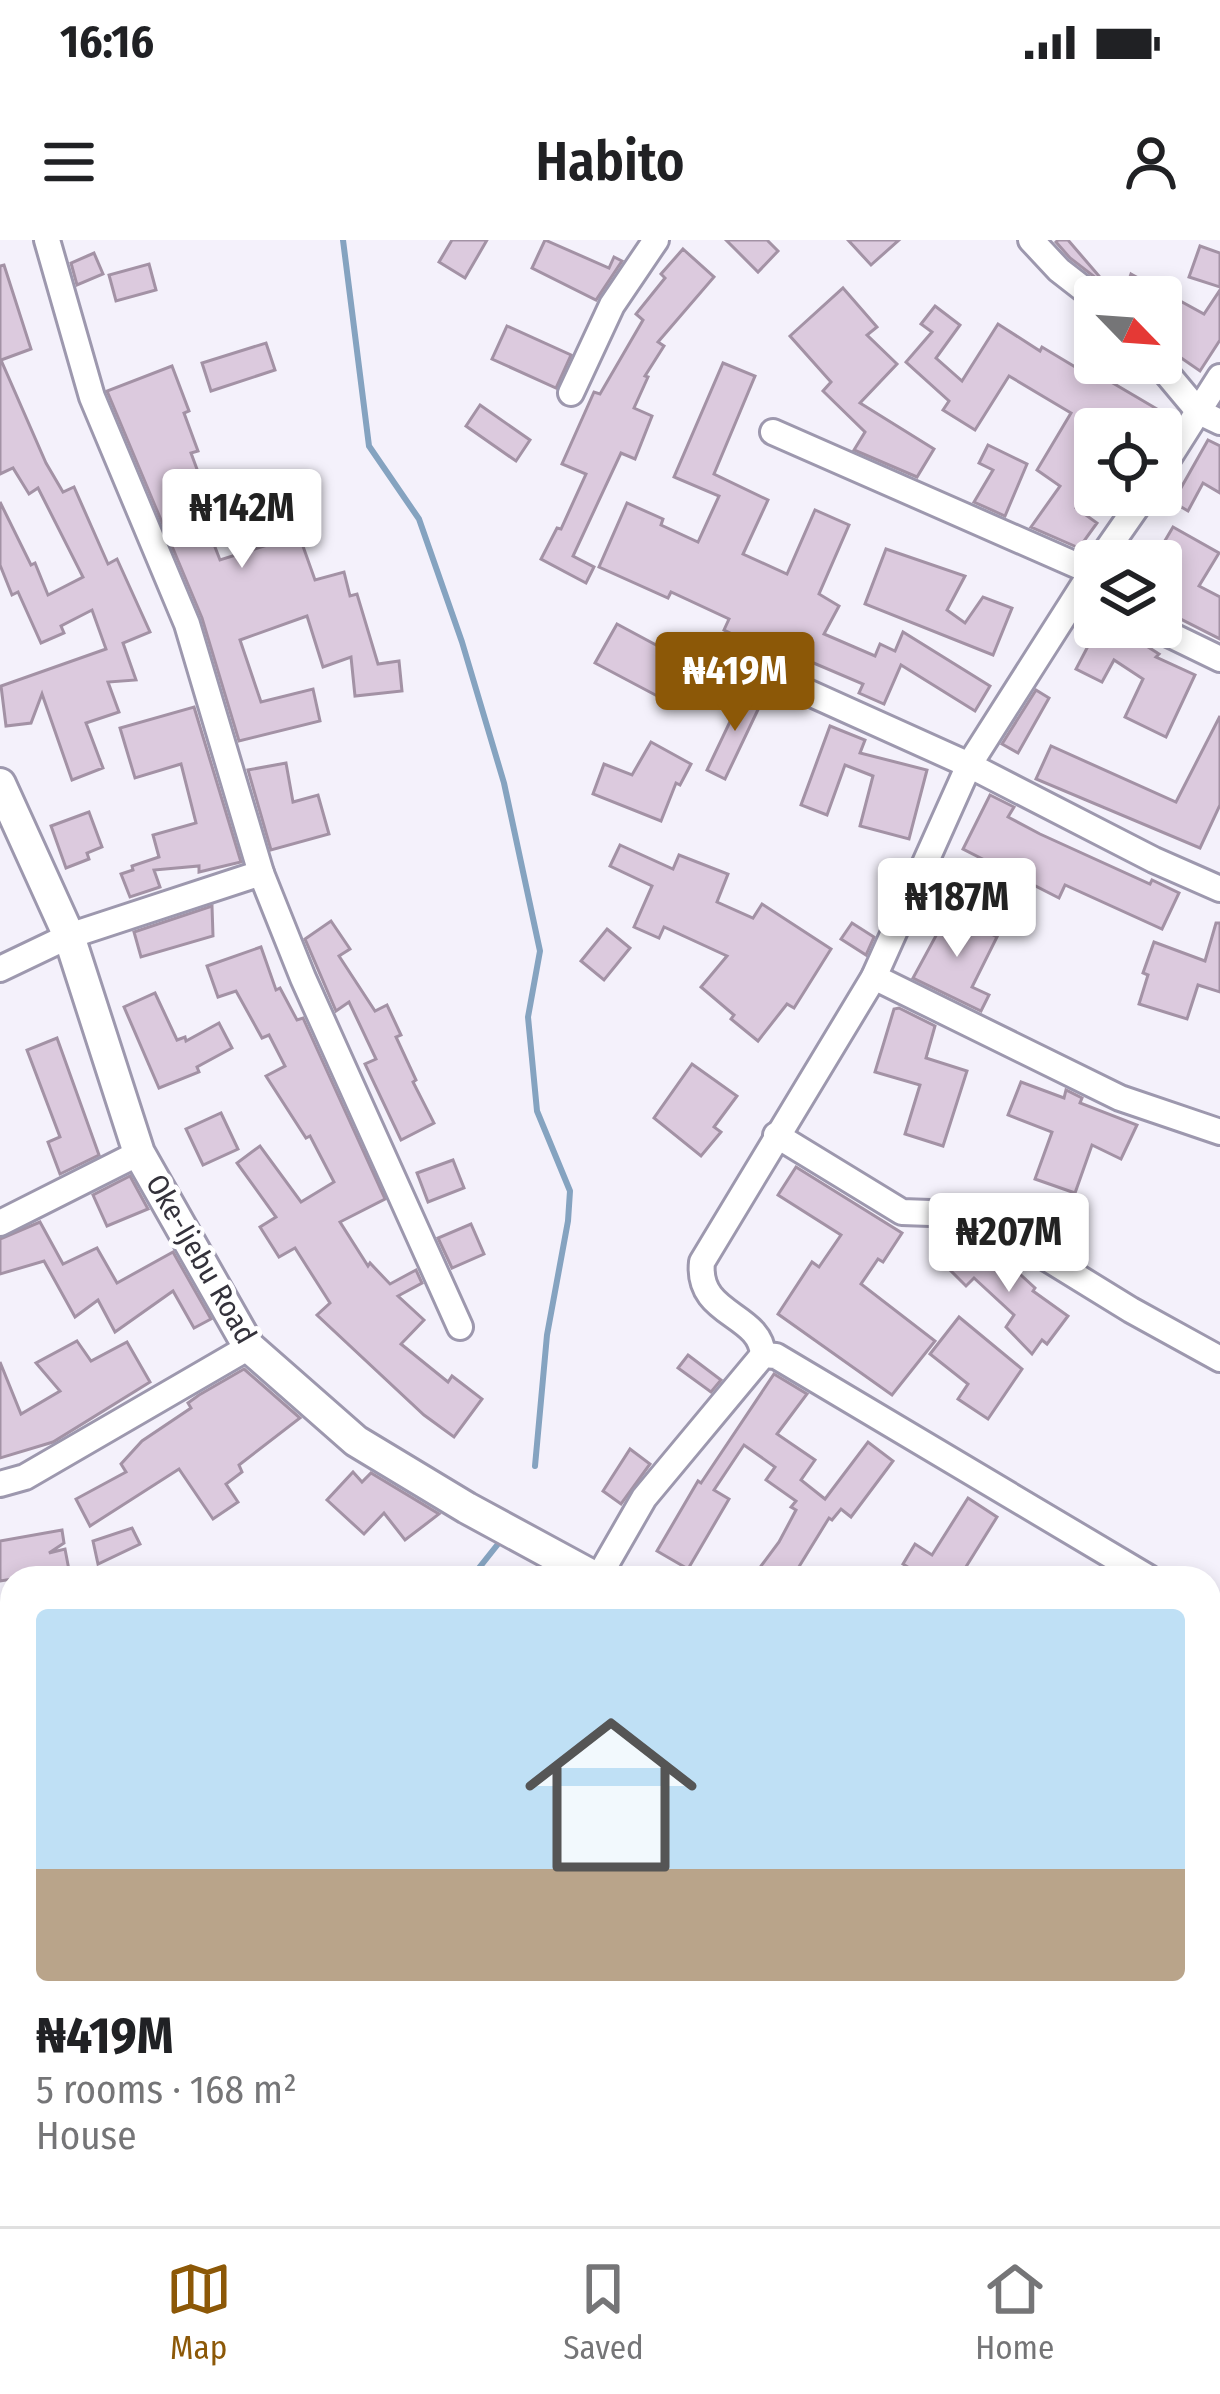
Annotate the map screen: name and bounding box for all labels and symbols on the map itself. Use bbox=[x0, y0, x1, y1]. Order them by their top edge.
north arrow bbox=[1074, 276, 1182, 384]
pin: ₦142M bbox=[158, 469, 326, 571]
pin: ₦419M bbox=[651, 632, 819, 734]
pin: ₦187M bbox=[873, 858, 1041, 960]
street label: Oke-Ijebu Road bbox=[138, 1168, 264, 1350]
pin: ₦207M bbox=[925, 1193, 1093, 1295]

